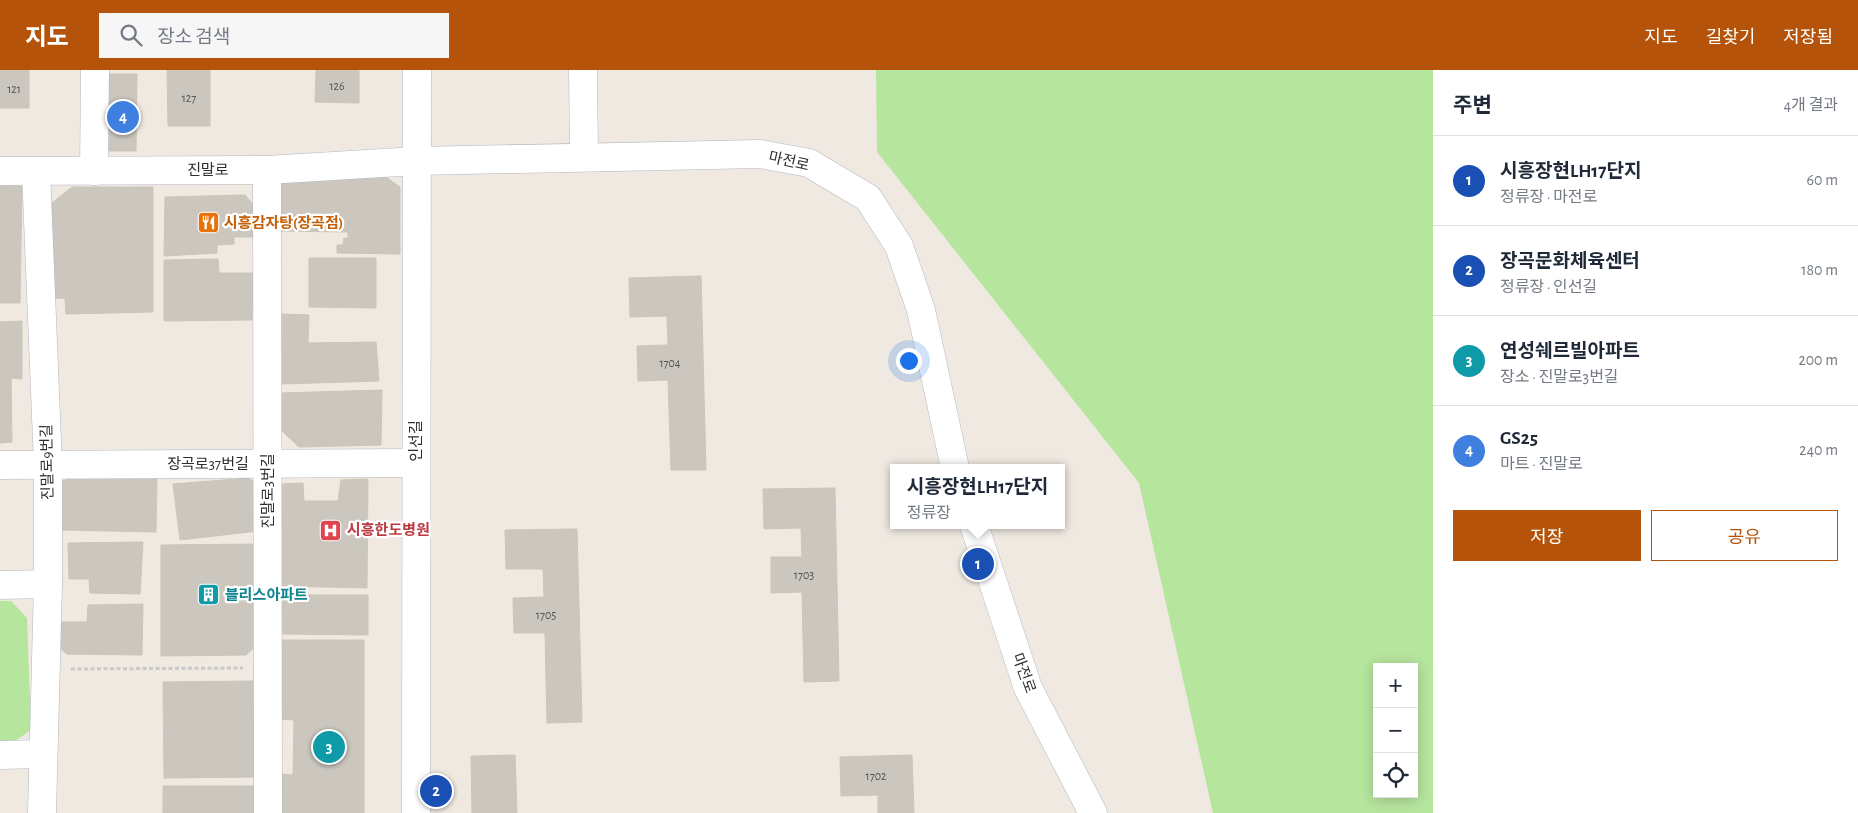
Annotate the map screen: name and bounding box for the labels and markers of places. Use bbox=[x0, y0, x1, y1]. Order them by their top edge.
pin: 4 bbox=[107, 98, 139, 136]
restaurant icon: 시흥감자탕(장곡점) bbox=[196, 211, 220, 235]
place label: 시흥감자탕(장곡점) bbox=[224, 215, 343, 231]
hospital icon: 시흥한도병원 bbox=[319, 518, 343, 542]
place label: 시흥한도병원 bbox=[347, 522, 430, 538]
pin: 1 bbox=[962, 545, 994, 583]
building icon: 블리스아파트 bbox=[197, 583, 221, 607]
place label: 블리스아파트 bbox=[225, 587, 308, 603]
pin: 3 bbox=[313, 728, 345, 766]
pin: 2 bbox=[420, 772, 452, 810]

